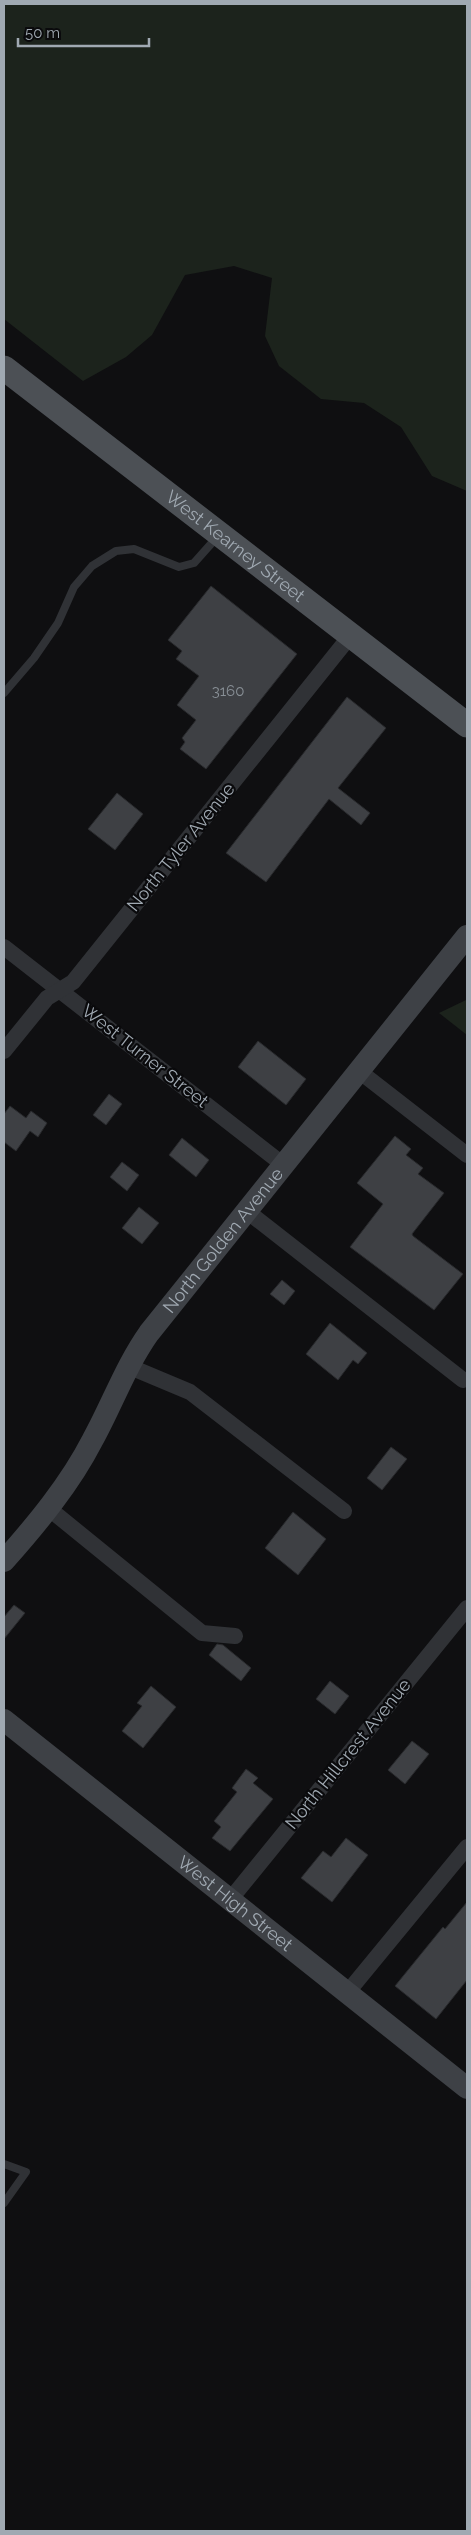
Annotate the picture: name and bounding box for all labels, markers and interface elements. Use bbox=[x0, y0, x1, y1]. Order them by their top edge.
scale bar bbox=[18, 15, 149, 47]
text: 50 m bbox=[25, 24, 60, 42]
street label: West Kearney Street bbox=[162, 486, 309, 606]
house number: 3160 bbox=[212, 682, 244, 700]
street label: North Tyler Avenue bbox=[122, 778, 239, 915]
street label: West Turner Street bbox=[78, 1000, 213, 1112]
street label: North Golden Avenue bbox=[158, 1163, 287, 1317]
street label: North Hillcrest Avenue bbox=[281, 1674, 415, 1833]
street label: West High Street bbox=[174, 1851, 297, 1955]

